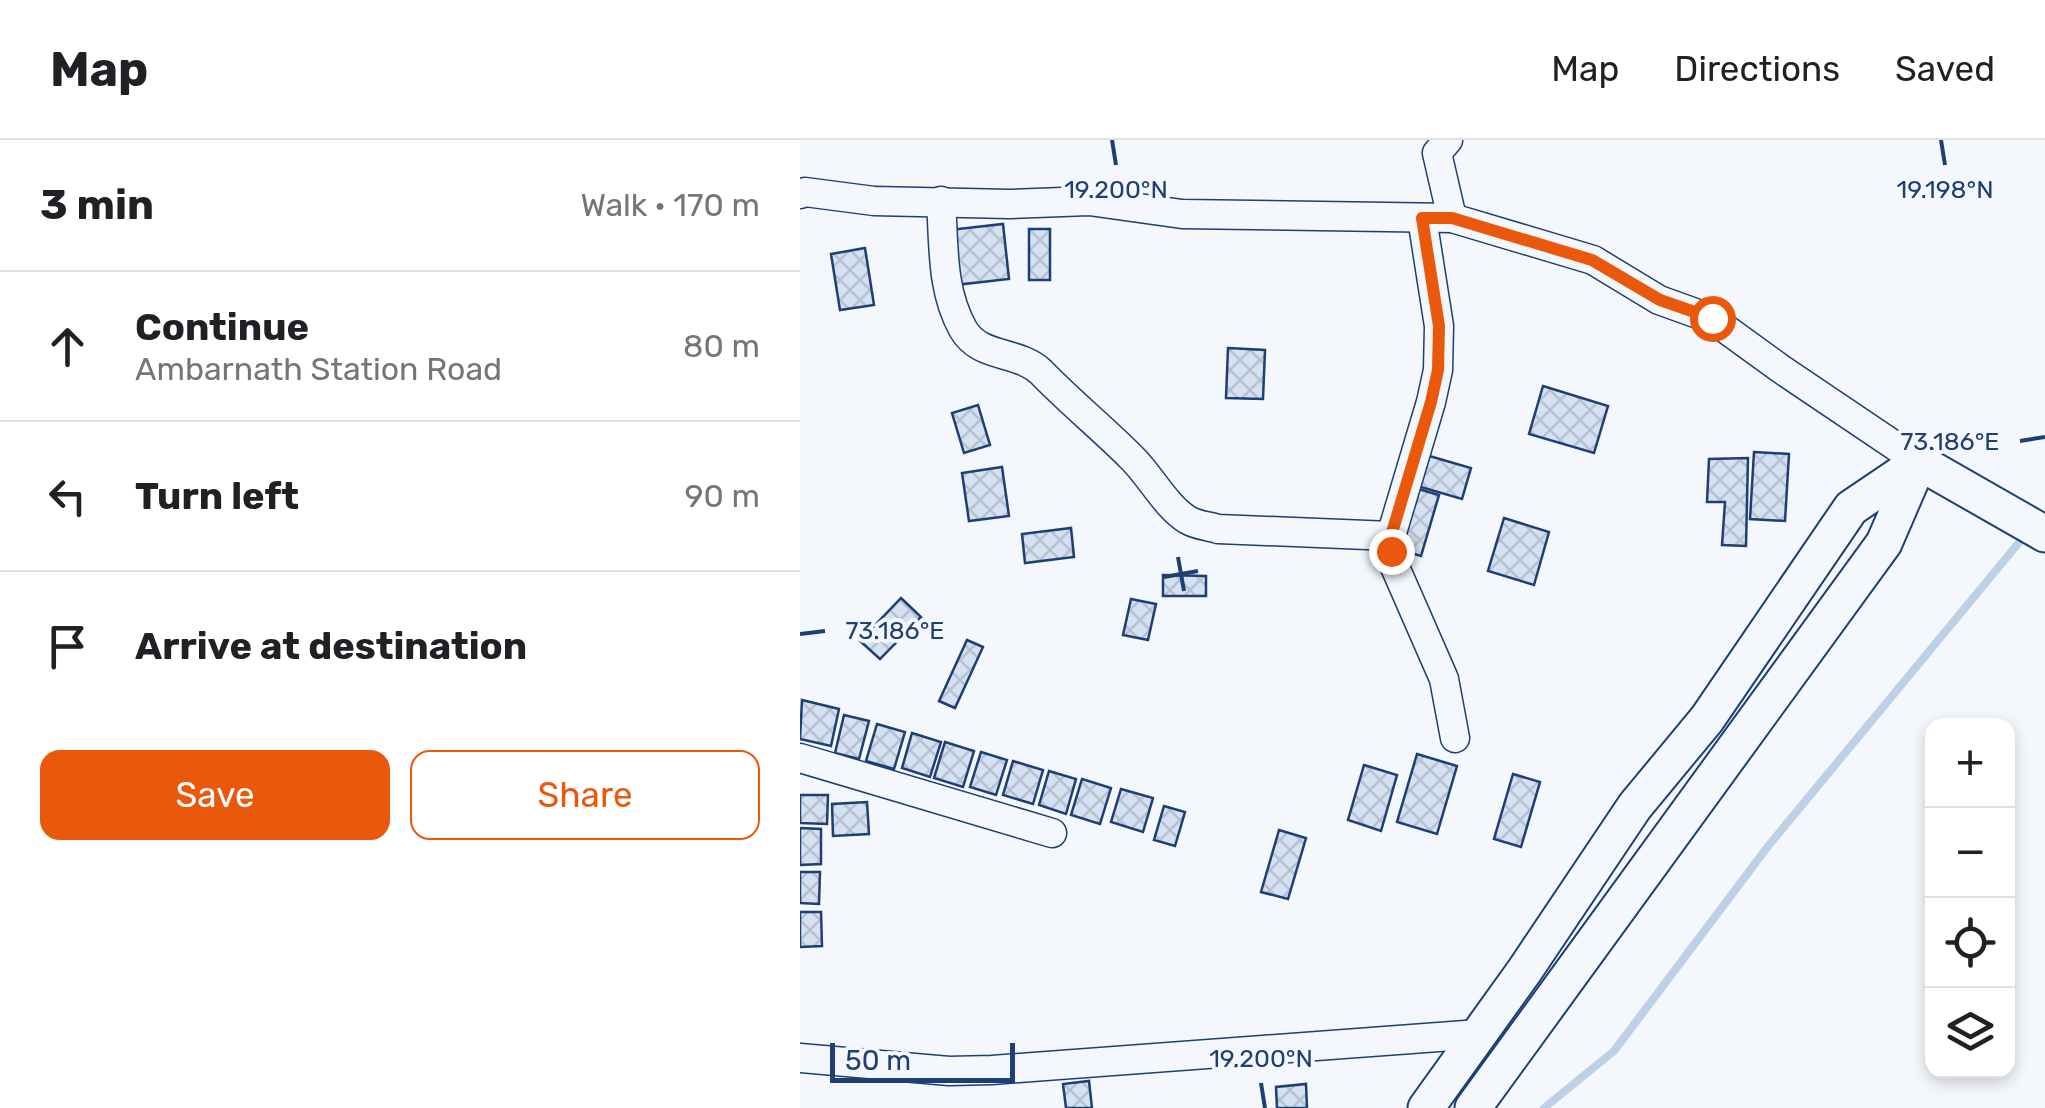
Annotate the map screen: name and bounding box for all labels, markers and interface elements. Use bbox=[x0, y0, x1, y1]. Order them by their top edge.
text: Map bbox=[50, 41, 148, 98]
text: Map bbox=[1551, 48, 1619, 90]
text: Directions bbox=[1674, 48, 1840, 90]
text: Saved bbox=[1895, 48, 1995, 90]
text: 19.200°N bbox=[1064, 175, 1168, 204]
text: 19.198°N bbox=[1896, 175, 1994, 204]
text: 3 min bbox=[40, 180, 154, 230]
text: Walk · 170 m bbox=[580, 186, 760, 224]
route start bbox=[1690, 296, 1736, 342]
text: Continue bbox=[135, 304, 309, 350]
icon: ahead bbox=[40, 319, 95, 374]
text: 80 m bbox=[683, 327, 760, 365]
text: Ambarnath Station Road bbox=[135, 350, 502, 388]
text: 73.186°E bbox=[1901, 427, 2000, 456]
icon: left bbox=[40, 469, 95, 524]
text: Turn left bbox=[135, 473, 299, 519]
text: 90 m bbox=[684, 477, 760, 515]
route end bbox=[1369, 529, 1415, 575]
text: 73.186°E bbox=[846, 616, 945, 645]
icon: arrive bbox=[40, 619, 95, 674]
text: Arrive at destination bbox=[135, 623, 527, 669]
map controls bbox=[1925, 718, 2015, 1078]
button: + bbox=[1925, 718, 2015, 808]
button: Save bbox=[40, 750, 390, 840]
button: Share bbox=[410, 750, 760, 840]
button: − bbox=[1925, 808, 2015, 898]
button: locate bbox=[1925, 898, 2015, 988]
button: layers bbox=[1925, 988, 2015, 1078]
scale bar bbox=[830, 1038, 1015, 1082]
text: 50 m bbox=[845, 1044, 911, 1077]
text: 19.200°N bbox=[1209, 1044, 1313, 1073]

